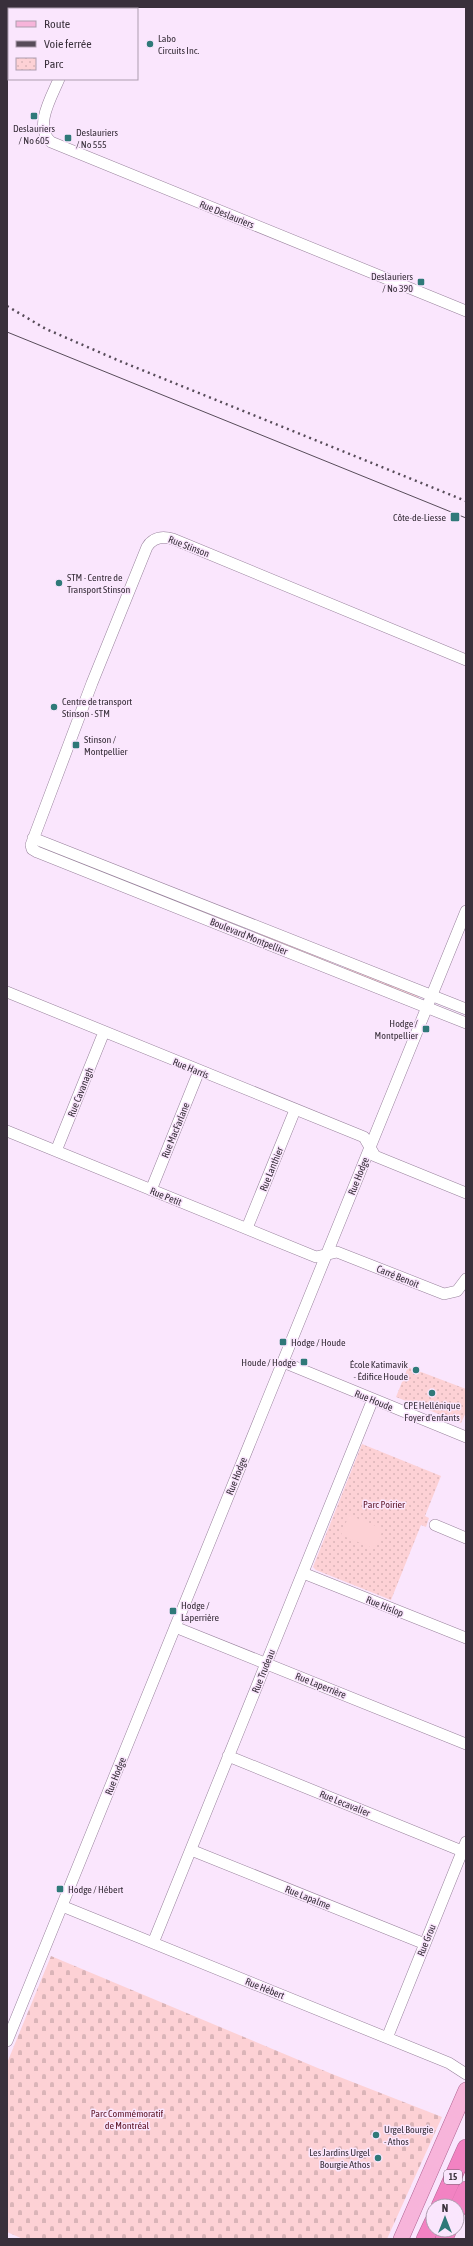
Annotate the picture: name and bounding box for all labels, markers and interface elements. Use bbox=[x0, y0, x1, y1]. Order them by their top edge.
legend bbox=[8, 8, 138, 80]
text: Route bbox=[44, 17, 70, 31]
place label: Labo Circuits Inc. bbox=[158, 33, 199, 56]
text: Voie ferrée bbox=[44, 37, 92, 51]
marker: Labo Circuits Inc. bbox=[145, 39, 155, 49]
text: Parc bbox=[44, 57, 64, 71]
marker: Deslauriers / No 605 bbox=[29, 111, 39, 121]
place label: Deslauriers / No 605 bbox=[13, 123, 56, 146]
place label: Deslauriers / No 555 bbox=[76, 127, 119, 150]
marker: Deslauriers / No 555 bbox=[63, 133, 73, 143]
street label: Rue Deslauriers bbox=[198, 199, 256, 231]
place label: Deslauriers / No 390 bbox=[371, 271, 413, 294]
marker: Deslauriers / No 390 bbox=[416, 277, 426, 287]
marker: Côte-de-Liesse bbox=[449, 511, 461, 523]
place label: Côte-de-Liesse bbox=[393, 512, 446, 523]
street label: Rue Stinson bbox=[167, 534, 211, 559]
place label: STM - Centre de Transport Stinson bbox=[67, 572, 131, 595]
marker: STM - Centre de Transport Stinson bbox=[54, 578, 64, 588]
place label: Centre de transport Stinson - STM bbox=[62, 696, 132, 719]
marker: Centre de transport Stinson - STM bbox=[49, 702, 59, 712]
place label: Stinson / Montpellier bbox=[84, 734, 129, 757]
marker: Stinson / Montpellier bbox=[71, 740, 81, 750]
street label: Boulevard Montpellier bbox=[209, 916, 290, 957]
place label: Hodge / Montpellier bbox=[375, 1018, 419, 1041]
marker: Hodge / Montpellier bbox=[421, 1024, 431, 1034]
street label: Rue Harris bbox=[171, 1056, 211, 1081]
street label: Rue Cavanagh bbox=[66, 1066, 95, 1118]
street label: Rue MacFarlane bbox=[159, 1100, 192, 1160]
street label: Rue Lanthier bbox=[258, 1145, 286, 1193]
street label: Rue Hodge bbox=[346, 1155, 371, 1197]
street label: Rue Petit bbox=[148, 1185, 183, 1208]
street label: Carré Benoit bbox=[375, 1263, 421, 1290]
marker: Hodge / Houde bbox=[278, 1337, 288, 1347]
place label: Hodge / Houde bbox=[291, 1337, 346, 1348]
place label: Houde / Hodge bbox=[241, 1357, 296, 1368]
marker: Houde / Hodge bbox=[299, 1357, 309, 1367]
place label: École Katimavik - Édifice Houde bbox=[350, 1359, 409, 1382]
marker: École Katimavik - Édifice Houde bbox=[411, 1365, 421, 1375]
street label: Rue Houde bbox=[353, 1388, 395, 1413]
marker: CPE Hellénique Foyer d'enfants bbox=[427, 1388, 437, 1398]
place label: CPE Hellénique Foyer d'enfants bbox=[404, 1400, 461, 1423]
street label: Rue Hodge bbox=[224, 1455, 249, 1497]
park label: Parc Poirier bbox=[363, 1499, 406, 1510]
street label: Rue Hislop bbox=[364, 1594, 405, 1619]
place label: Hodge / Laperrière bbox=[181, 1600, 219, 1623]
marker: Hodge / Laperrière bbox=[168, 1606, 178, 1616]
street label: Rue Trudeau bbox=[250, 1648, 277, 1695]
street label: Rue Laperrière bbox=[294, 1670, 348, 1701]
street label: Rue Hodge bbox=[103, 1755, 128, 1797]
street label: Rue Lecavalier bbox=[318, 1788, 373, 1819]
street label: Rue Lapalme bbox=[283, 1883, 333, 1912]
marker: Hodge / Hébert bbox=[55, 1884, 65, 1894]
place label: Hodge / Hébert bbox=[68, 1884, 123, 1895]
street label: Rue Grou bbox=[415, 1922, 438, 1958]
street label: Rue Hébert bbox=[244, 1976, 286, 2001]
park label: Parc Commémoratif de Montréal bbox=[91, 2108, 164, 2131]
place label: Urgel Bourgie - Athos bbox=[384, 2124, 434, 2147]
marker: Urgel Bourgie - Athos bbox=[371, 2130, 381, 2140]
place label: Les Jardins Urgel Bourgie Athos bbox=[309, 2147, 370, 2170]
marker: Les Jardins Urgel Bourgie Athos bbox=[373, 2153, 383, 2163]
road number: 15 bbox=[444, 2170, 462, 2184]
north arrow bbox=[425, 2198, 465, 2238]
text: N bbox=[442, 2202, 448, 2214]

